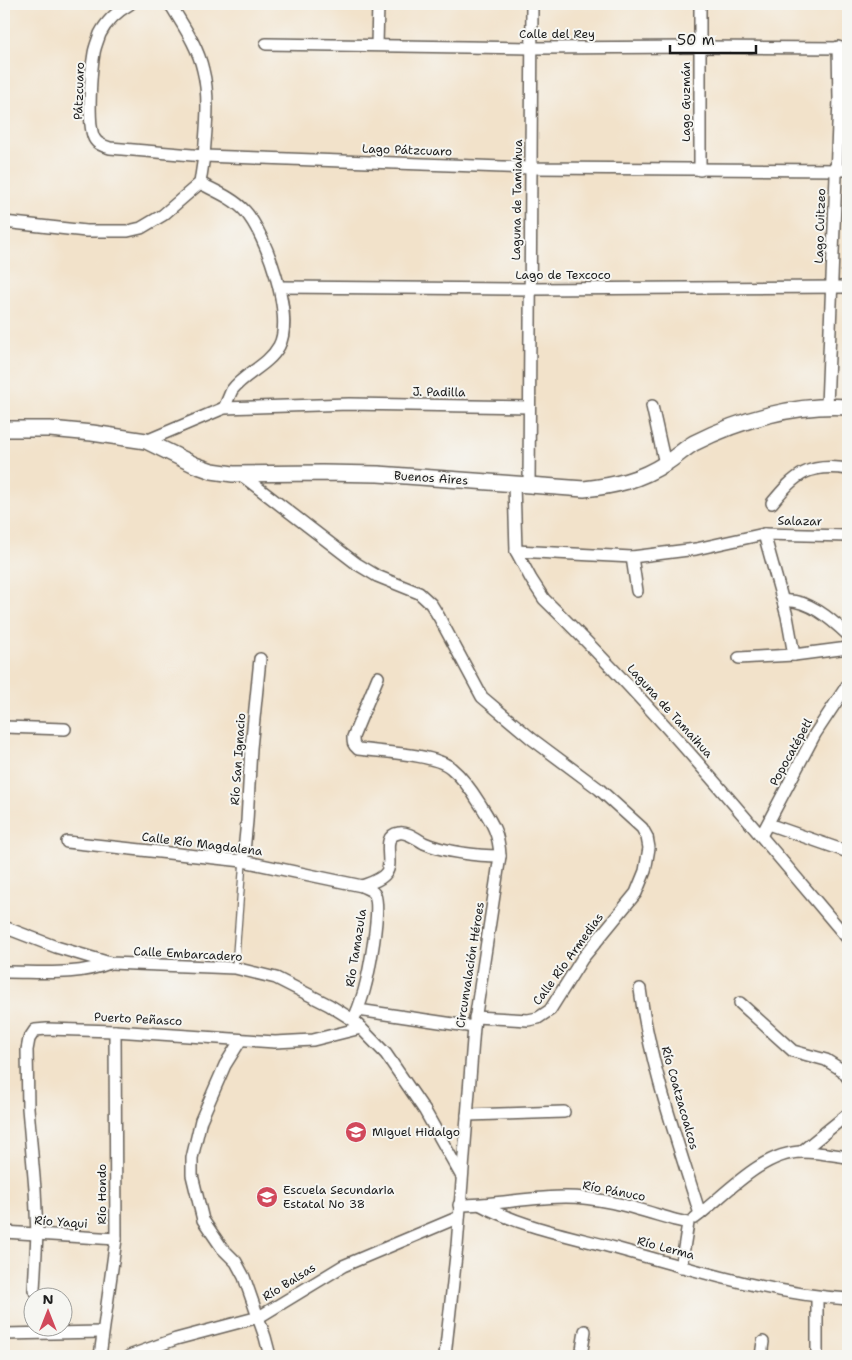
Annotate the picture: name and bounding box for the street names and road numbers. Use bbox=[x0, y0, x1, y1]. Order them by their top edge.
street label: Calle del Rey bbox=[519, 26, 595, 42]
street label: Pátzcuaro bbox=[70, 62, 88, 120]
street label: Lago Guzmán bbox=[678, 62, 694, 142]
street label: Laguna de Tamiahua bbox=[508, 139, 526, 261]
street label: Lago Pátzcuaro bbox=[362, 140, 452, 160]
street label: Lago Cuitzeo bbox=[811, 188, 829, 264]
street label: Lago de Texcoco bbox=[515, 267, 611, 283]
street label: J. Padilla bbox=[412, 384, 466, 400]
street label: Buenos Aires bbox=[393, 467, 469, 489]
street label: Salazar bbox=[777, 513, 823, 529]
street label: Laguna de Tamaihua bbox=[624, 661, 717, 762]
street label: Río San Ignacio bbox=[227, 712, 249, 806]
street label: Popocatépetl bbox=[766, 715, 816, 789]
street label: Calle Río Magdalena bbox=[141, 829, 264, 859]
street label: Circunvalación Héroes bbox=[452, 901, 488, 1029]
street label: Río Tamazula bbox=[342, 907, 370, 988]
street label: Calle Río Armedias bbox=[529, 910, 607, 1008]
street label: Calle Embarcadero bbox=[133, 943, 243, 965]
street label: Puerto Peñasco bbox=[93, 1009, 183, 1029]
street label: Río Coatzacoalcos bbox=[658, 1045, 702, 1152]
street label: Río Hondo bbox=[94, 1164, 110, 1224]
street label: Río Pánuco bbox=[581, 1177, 647, 1205]
street label: Río Yaqui bbox=[34, 1212, 88, 1232]
street label: Río Lerma bbox=[636, 1233, 697, 1263]
street label: Río Balsas bbox=[259, 1259, 319, 1305]

